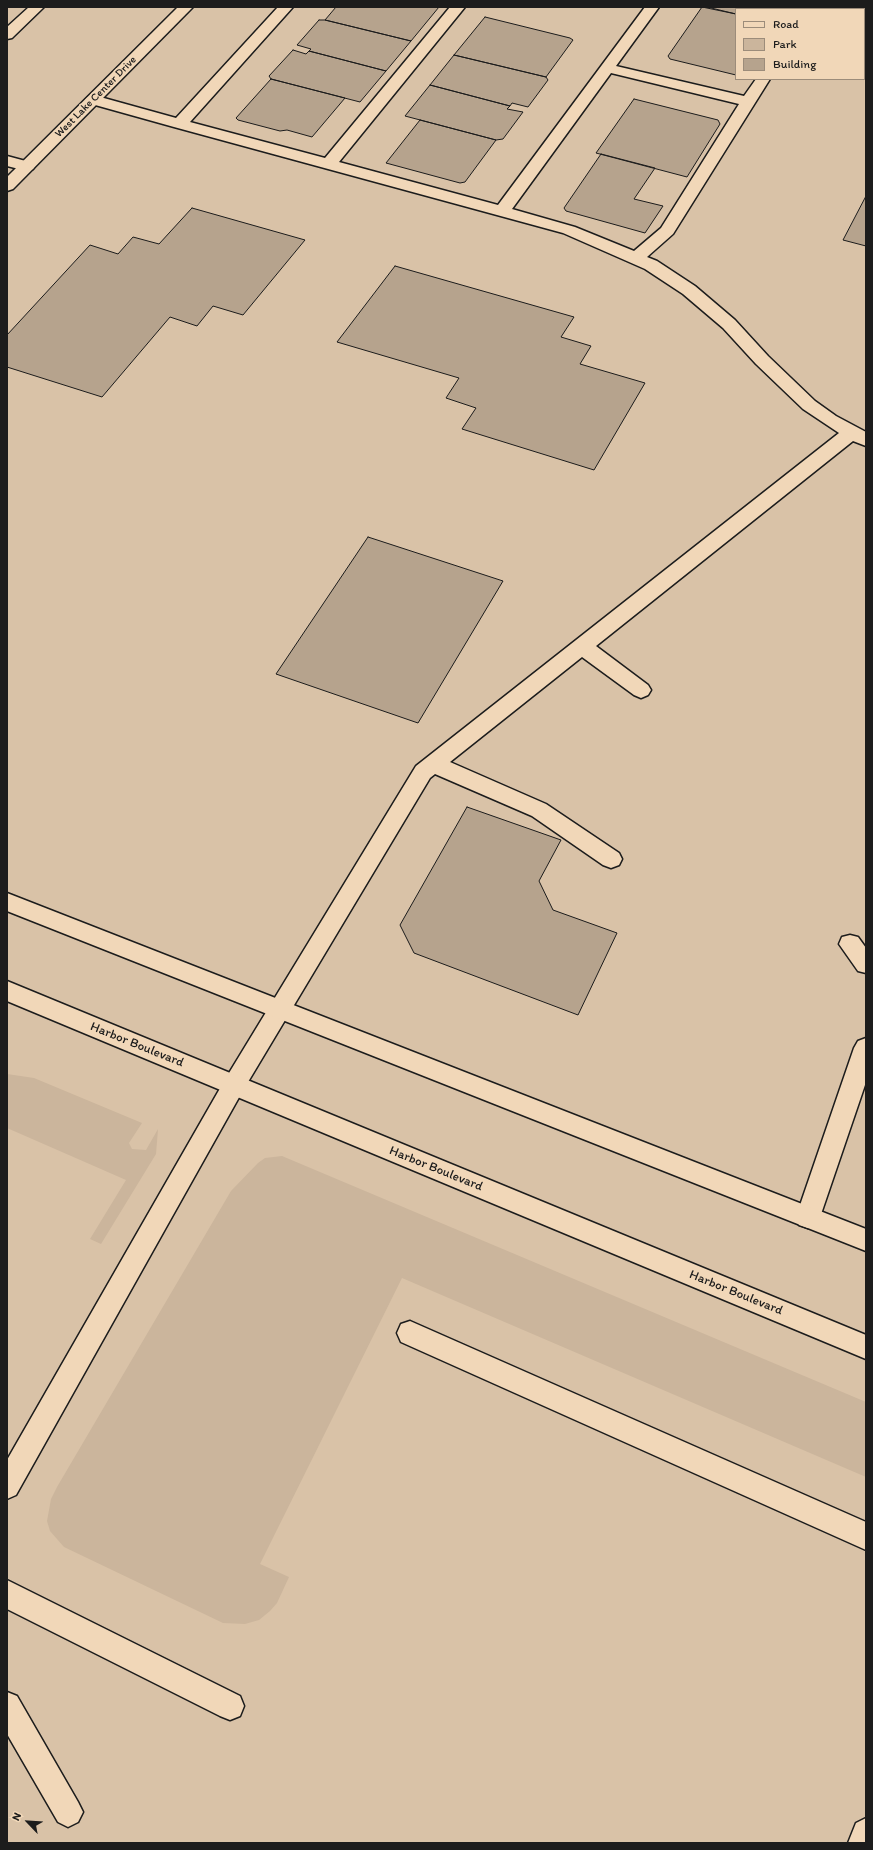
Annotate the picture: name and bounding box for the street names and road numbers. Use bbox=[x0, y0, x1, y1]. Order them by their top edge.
street label: West Lake Center Drive bbox=[52, 53, 140, 141]
street label: Harbor Boulevard bbox=[88, 1019, 186, 1071]
street label: Harbor Boulevard bbox=[387, 1143, 485, 1195]
street label: Harbor Boulevard bbox=[687, 1267, 785, 1319]

